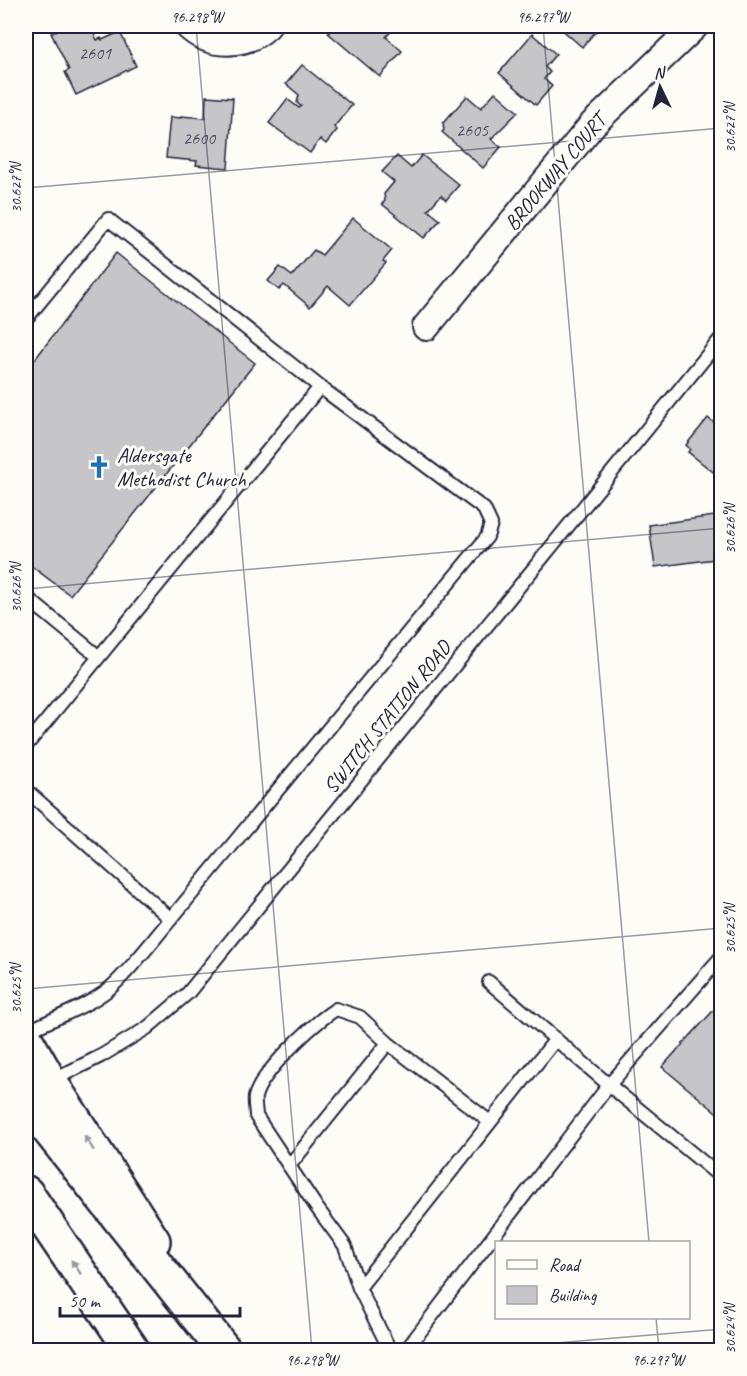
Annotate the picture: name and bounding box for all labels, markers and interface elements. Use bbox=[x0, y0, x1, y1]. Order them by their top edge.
text: 96.298°W bbox=[171, 8, 226, 27]
text: 96.297°W bbox=[517, 8, 572, 27]
house number: 2601 bbox=[79, 42, 112, 64]
north arrow bbox=[630, 57, 690, 117]
text: N bbox=[653, 62, 668, 83]
text: 30.627°N bbox=[721, 100, 740, 153]
street label: BROOKWAY COURT bbox=[499, 104, 615, 236]
house number: 2605 bbox=[456, 119, 489, 141]
house number: 2600 bbox=[183, 127, 217, 149]
text: 30.627°N bbox=[7, 160, 26, 213]
place label: Aldersgate Methodist Church bbox=[117, 442, 246, 492]
church icon: Aldersgate Methodist Church bbox=[86, 454, 112, 480]
text: 30.626°N bbox=[721, 501, 740, 554]
text: 30.626°N bbox=[7, 560, 26, 613]
street label: SWITCH STATION ROAD bbox=[317, 634, 458, 799]
text: 30.625°N bbox=[721, 901, 740, 954]
text: 30.625°N bbox=[7, 961, 26, 1014]
one-way arrow bbox=[84, 1135, 95, 1151]
legend bbox=[495, 1241, 690, 1319]
text: Road bbox=[549, 1254, 582, 1276]
one-way arrow bbox=[70, 1260, 82, 1276]
scale bar bbox=[60, 1280, 240, 1318]
text: Building bbox=[549, 1284, 598, 1306]
text: 50 m bbox=[69, 1290, 102, 1312]
text: 30.624°N bbox=[721, 1301, 740, 1354]
text: 96.298°W bbox=[286, 1351, 341, 1370]
text: 96.297°W bbox=[632, 1351, 687, 1370]

